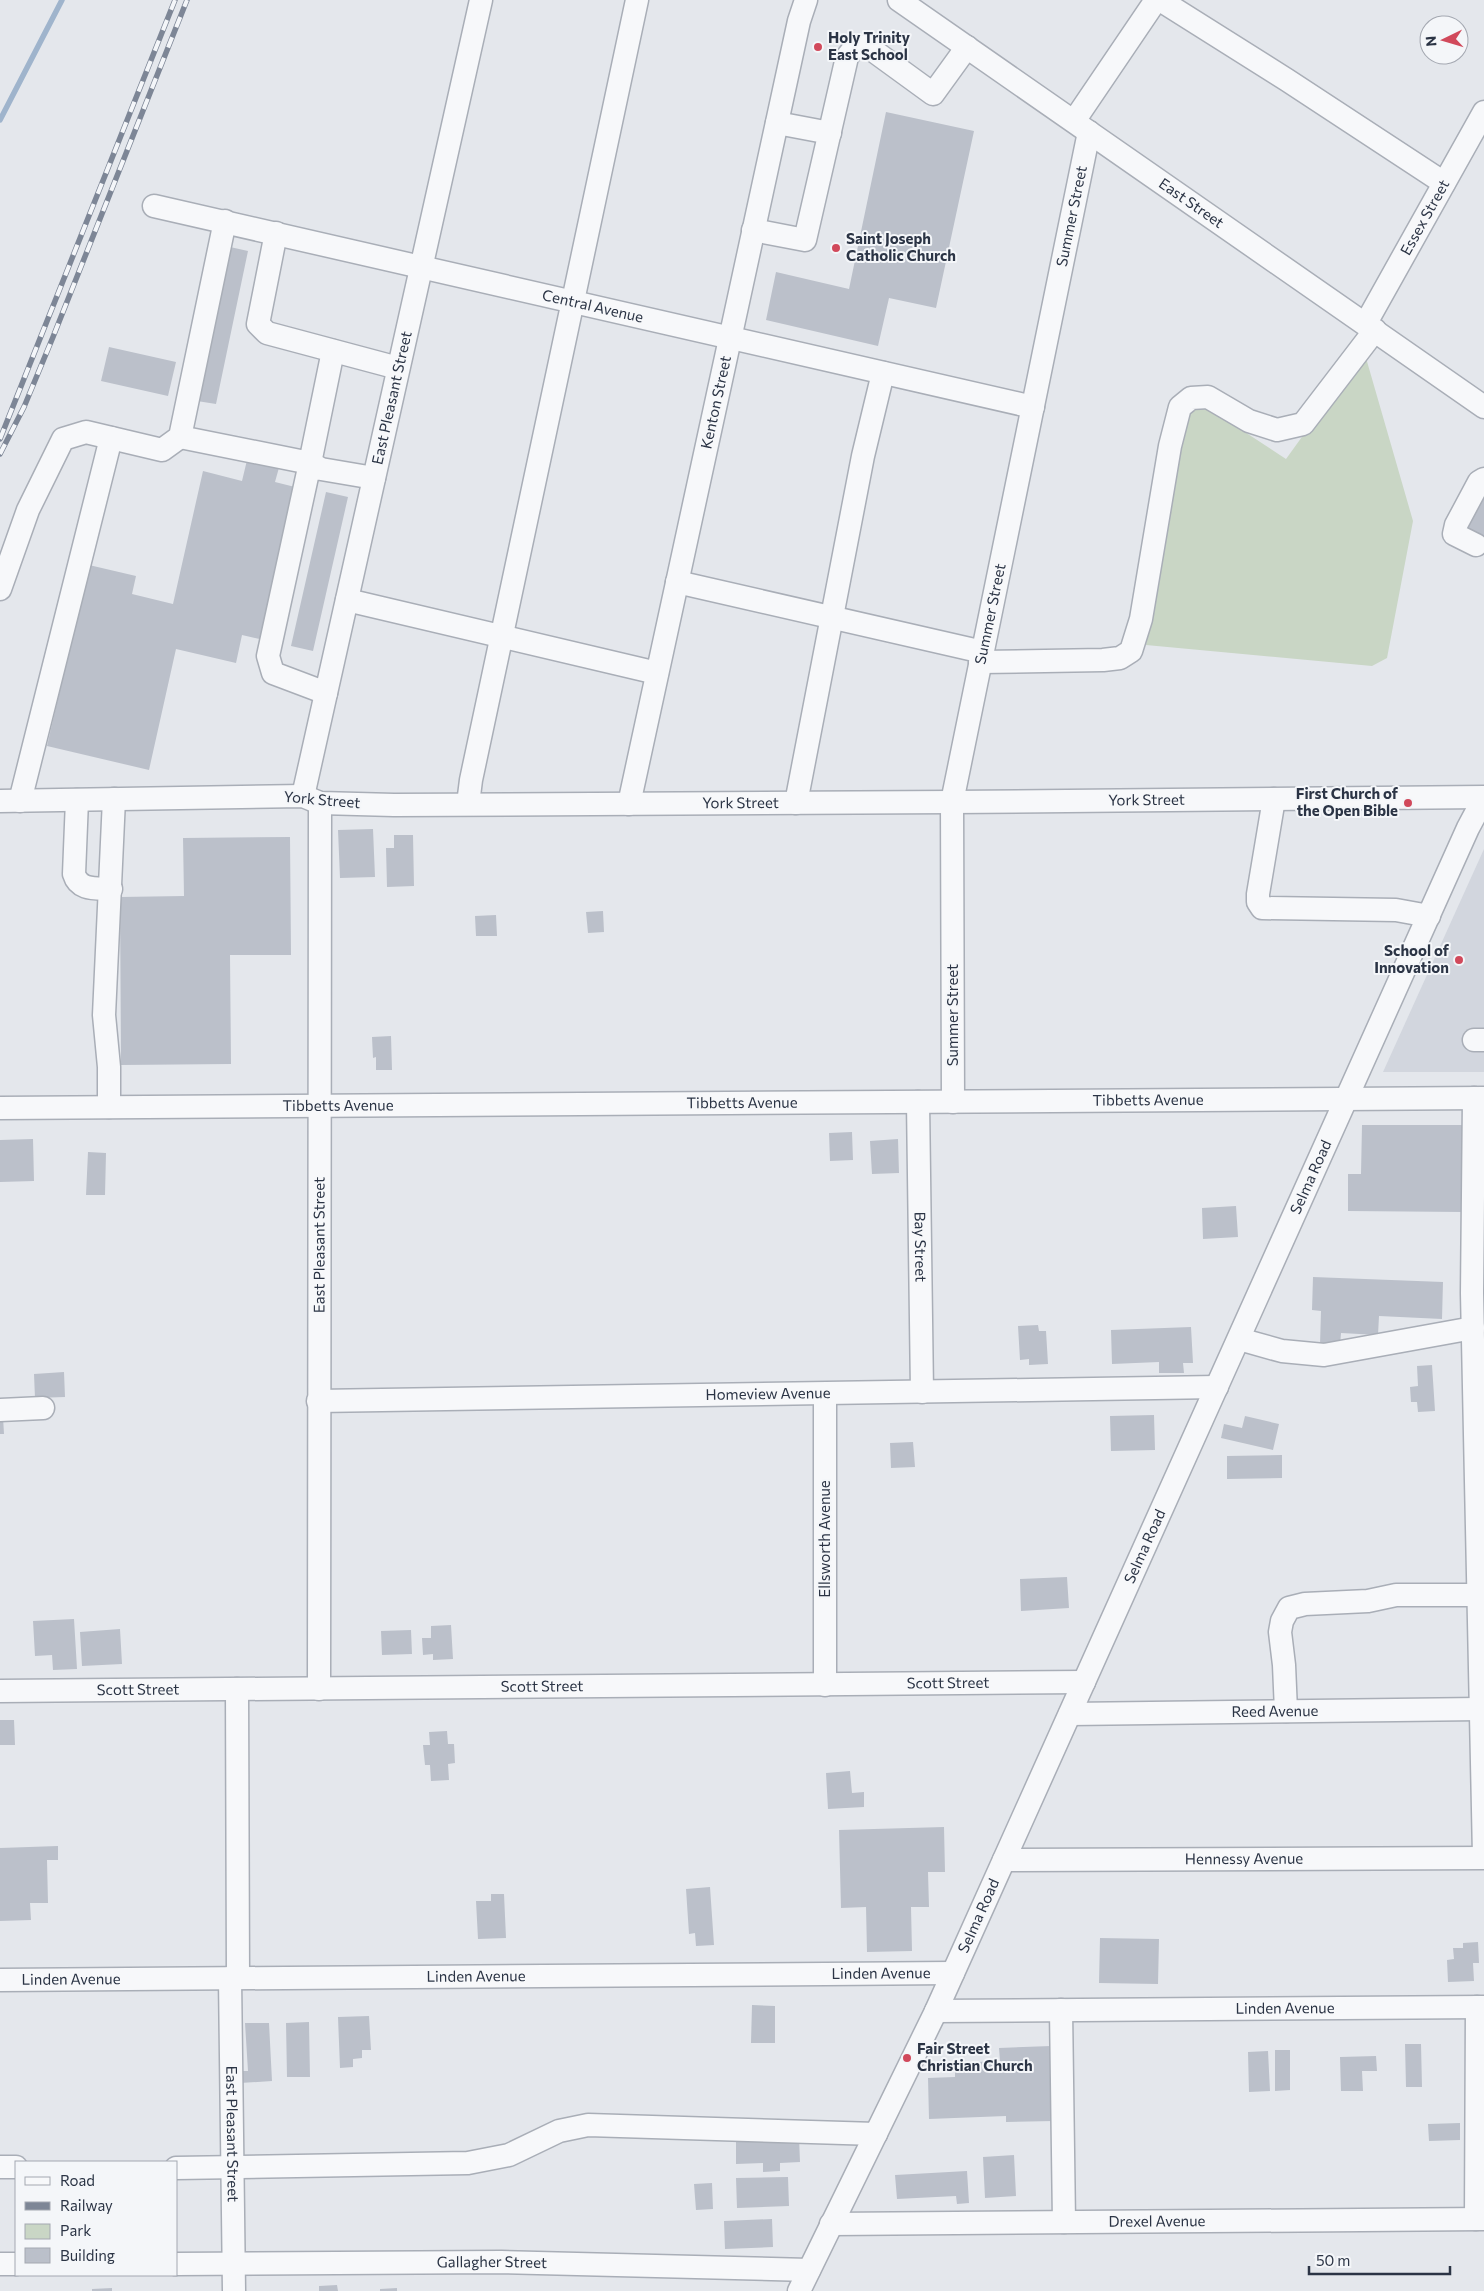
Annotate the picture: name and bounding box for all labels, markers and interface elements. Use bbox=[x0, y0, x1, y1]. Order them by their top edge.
north arrow bbox=[1419, 15, 1469, 65]
place label: Holy Trinity East School bbox=[828, 28, 911, 63]
text: N bbox=[1422, 35, 1439, 47]
marker: Holy Trinity East School bbox=[812, 41, 824, 53]
street label: Summer Street bbox=[1052, 164, 1090, 268]
street label: East Street bbox=[1156, 174, 1228, 231]
street label: Essex Street bbox=[1396, 176, 1452, 258]
place label: Saint Joseph Catholic Church bbox=[846, 229, 956, 264]
marker: Saint Joseph Catholic Church bbox=[830, 242, 842, 254]
street label: Central Avenue bbox=[540, 285, 645, 326]
street label: East Pleasant Street bbox=[367, 329, 415, 466]
street label: Kenton Street bbox=[696, 354, 734, 450]
street label: Summer Street bbox=[970, 562, 1009, 666]
place label: First Church of the Open Bible bbox=[1296, 784, 1399, 819]
street label: York Street bbox=[283, 787, 361, 811]
street label: York Street bbox=[1108, 790, 1185, 809]
street label: York Street bbox=[702, 793, 779, 811]
marker: First Church of the Open Bible bbox=[1402, 797, 1414, 809]
place label: School of Innovation bbox=[1374, 941, 1450, 976]
marker: School of Innovation bbox=[1453, 954, 1465, 966]
street label: Summer Street bbox=[943, 964, 961, 1066]
street label: Tibbetts Avenue bbox=[1092, 1090, 1204, 1109]
street label: Tibbetts Avenue bbox=[686, 1093, 798, 1111]
street label: Tibbetts Avenue bbox=[282, 1095, 394, 1114]
street label: Selma Road bbox=[1286, 1137, 1335, 1217]
street label: East Pleasant Street bbox=[309, 1177, 328, 1313]
street label: Bay Street bbox=[912, 1212, 930, 1282]
street label: Homeview Avenue bbox=[705, 1383, 831, 1403]
street label: Ellsworth Avenue bbox=[815, 1480, 833, 1598]
street label: Selma Road bbox=[1119, 1506, 1168, 1586]
street label: Scott Street bbox=[907, 1673, 989, 1691]
street label: Scott Street bbox=[501, 1676, 583, 1695]
street label: Scott Street bbox=[97, 1680, 179, 1698]
street label: Reed Avenue bbox=[1231, 1701, 1319, 1720]
street label: Hennessy Avenue bbox=[1185, 1849, 1303, 1867]
street label: Selma Road bbox=[953, 1876, 1002, 1955]
street label: Linden Avenue bbox=[831, 1963, 931, 1982]
street label: Linden Avenue bbox=[426, 1966, 526, 1985]
street label: Linden Avenue bbox=[21, 1969, 121, 1988]
street label: Linden Avenue bbox=[1235, 1998, 1335, 2017]
place label: Fair Street Christian Church bbox=[917, 2039, 1033, 2074]
marker: Fair Street Christian Church bbox=[901, 2052, 913, 2064]
street label: East Pleasant Street bbox=[223, 2066, 243, 2202]
legend bbox=[15, 2161, 178, 2276]
text: Road bbox=[60, 2171, 95, 2189]
text: Railway bbox=[60, 2196, 113, 2214]
street label: Drexel Avenue bbox=[1108, 2211, 1206, 2230]
text: Park bbox=[60, 2221, 91, 2239]
scale bar bbox=[1309, 2244, 1450, 2276]
text: Building bbox=[60, 2246, 115, 2264]
text: 50 m bbox=[1316, 2251, 1350, 2269]
street label: Gallagher Street bbox=[437, 2252, 547, 2271]

